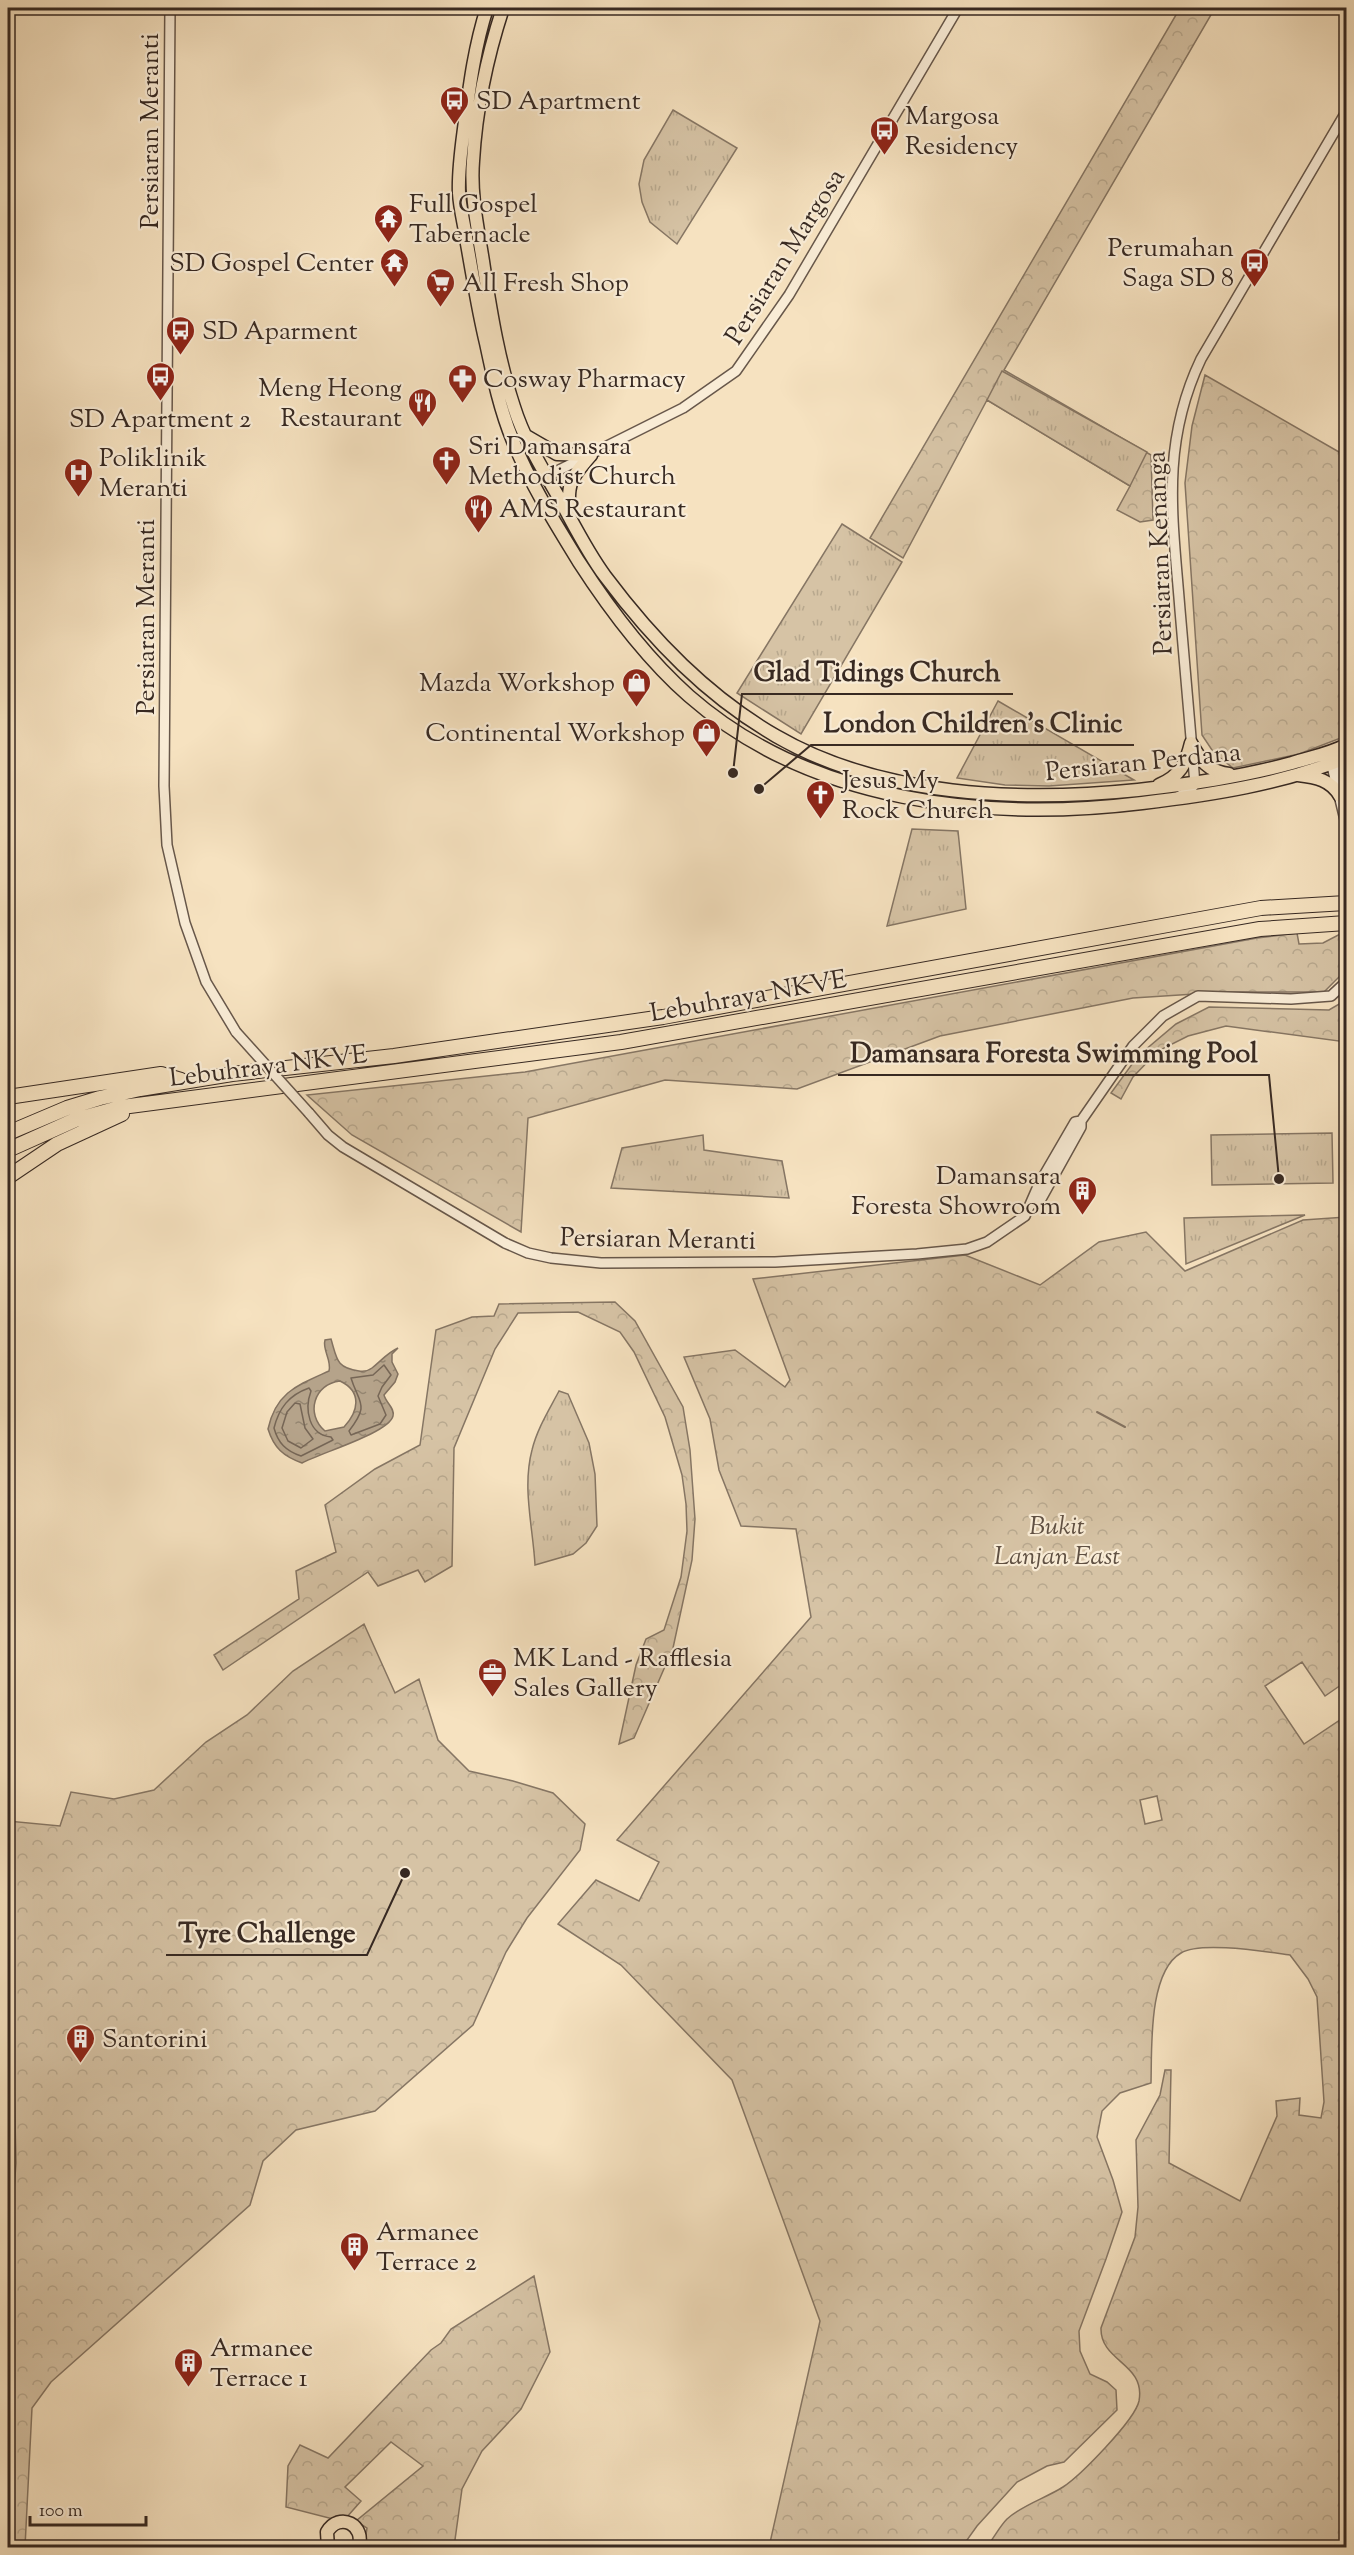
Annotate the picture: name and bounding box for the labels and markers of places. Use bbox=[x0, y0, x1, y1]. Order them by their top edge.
bus stop icon: SD Apartment bbox=[439, 84, 471, 126]
place label: SD Apartment bbox=[476, 84, 641, 121]
place label: Margosa Residency bbox=[905, 99, 1018, 166]
bus stop icon: Margosa Residency bbox=[868, 114, 900, 156]
place label: Full Gospel Tabernacle bbox=[409, 187, 537, 254]
temple icon: Full Gospel Tabernacle bbox=[372, 202, 404, 244]
place label: Perumahan Saga SD 8 bbox=[1108, 231, 1234, 298]
place label: SD Gospel Center bbox=[169, 246, 374, 283]
temple icon: SD Gospel Center bbox=[379, 246, 411, 288]
bus stop icon: Perumahan Saga SD 8 bbox=[1239, 246, 1271, 288]
supermarket icon: All Fresh Shop bbox=[425, 266, 457, 308]
place label: All Fresh Shop bbox=[462, 266, 629, 303]
bus stop icon: SD Aparment bbox=[165, 314, 197, 356]
place label: SD Aparment bbox=[202, 314, 358, 351]
bus stop icon: SD Apartment 2 bbox=[144, 360, 176, 402]
pharmacy icon: Cosway Pharmacy bbox=[446, 362, 478, 404]
place label: Cosway Pharmacy bbox=[483, 362, 686, 399]
place label: Meng Heong Restaurant bbox=[258, 371, 402, 438]
restaurant icon: Meng Heong Restaurant bbox=[407, 386, 439, 428]
place label: SD Apartment 2 bbox=[69, 402, 251, 439]
place label: Sri Damansara Methodist Church bbox=[468, 429, 676, 496]
place label: Poliklinik Meranti bbox=[99, 441, 207, 508]
church icon: Sri Damansara Methodist Church bbox=[431, 444, 463, 486]
hospital icon: Poliklinik Meranti bbox=[62, 456, 94, 498]
restaurant icon: AMS Restaurant bbox=[462, 492, 494, 534]
place label: AMS Restaurant bbox=[499, 492, 686, 529]
callout: Glad Tidings Church bbox=[742, 649, 1013, 694]
place label: Mazda Workshop bbox=[419, 666, 615, 703]
shop icon: Mazda Workshop bbox=[620, 666, 652, 708]
callout: London Children's Clinic bbox=[811, 700, 1134, 745]
place label: Continental Workshop bbox=[425, 716, 685, 753]
shop icon: Continental Workshop bbox=[690, 716, 722, 758]
place label: Jesus My Rock Church bbox=[840, 763, 993, 830]
church icon: Jesus My Rock Church bbox=[805, 778, 837, 820]
callout: Damansara Foresta Swimming Pool bbox=[838, 1030, 1269, 1075]
place label: Damansara Foresta Showroom bbox=[851, 1159, 1061, 1226]
building icon: Damansara Foresta Showroom bbox=[1066, 1174, 1098, 1216]
place label: MK Land - Rafflesia Sales Gallery bbox=[513, 1641, 732, 1708]
office icon: MK Land - Rafflesia Sales Gallery bbox=[476, 1656, 508, 1698]
callout: Tyre Challenge bbox=[166, 1910, 367, 1955]
building icon: Santorini bbox=[65, 2022, 97, 2064]
place label: Santorini bbox=[102, 2022, 208, 2059]
place label: Armanee Terrace 2 bbox=[376, 2215, 479, 2282]
building icon: Armanee Terrace 2 bbox=[339, 2230, 371, 2272]
place label: Armanee Terrace 1 bbox=[210, 2331, 313, 2398]
building icon: Armanee Terrace 1 bbox=[173, 2346, 205, 2388]

